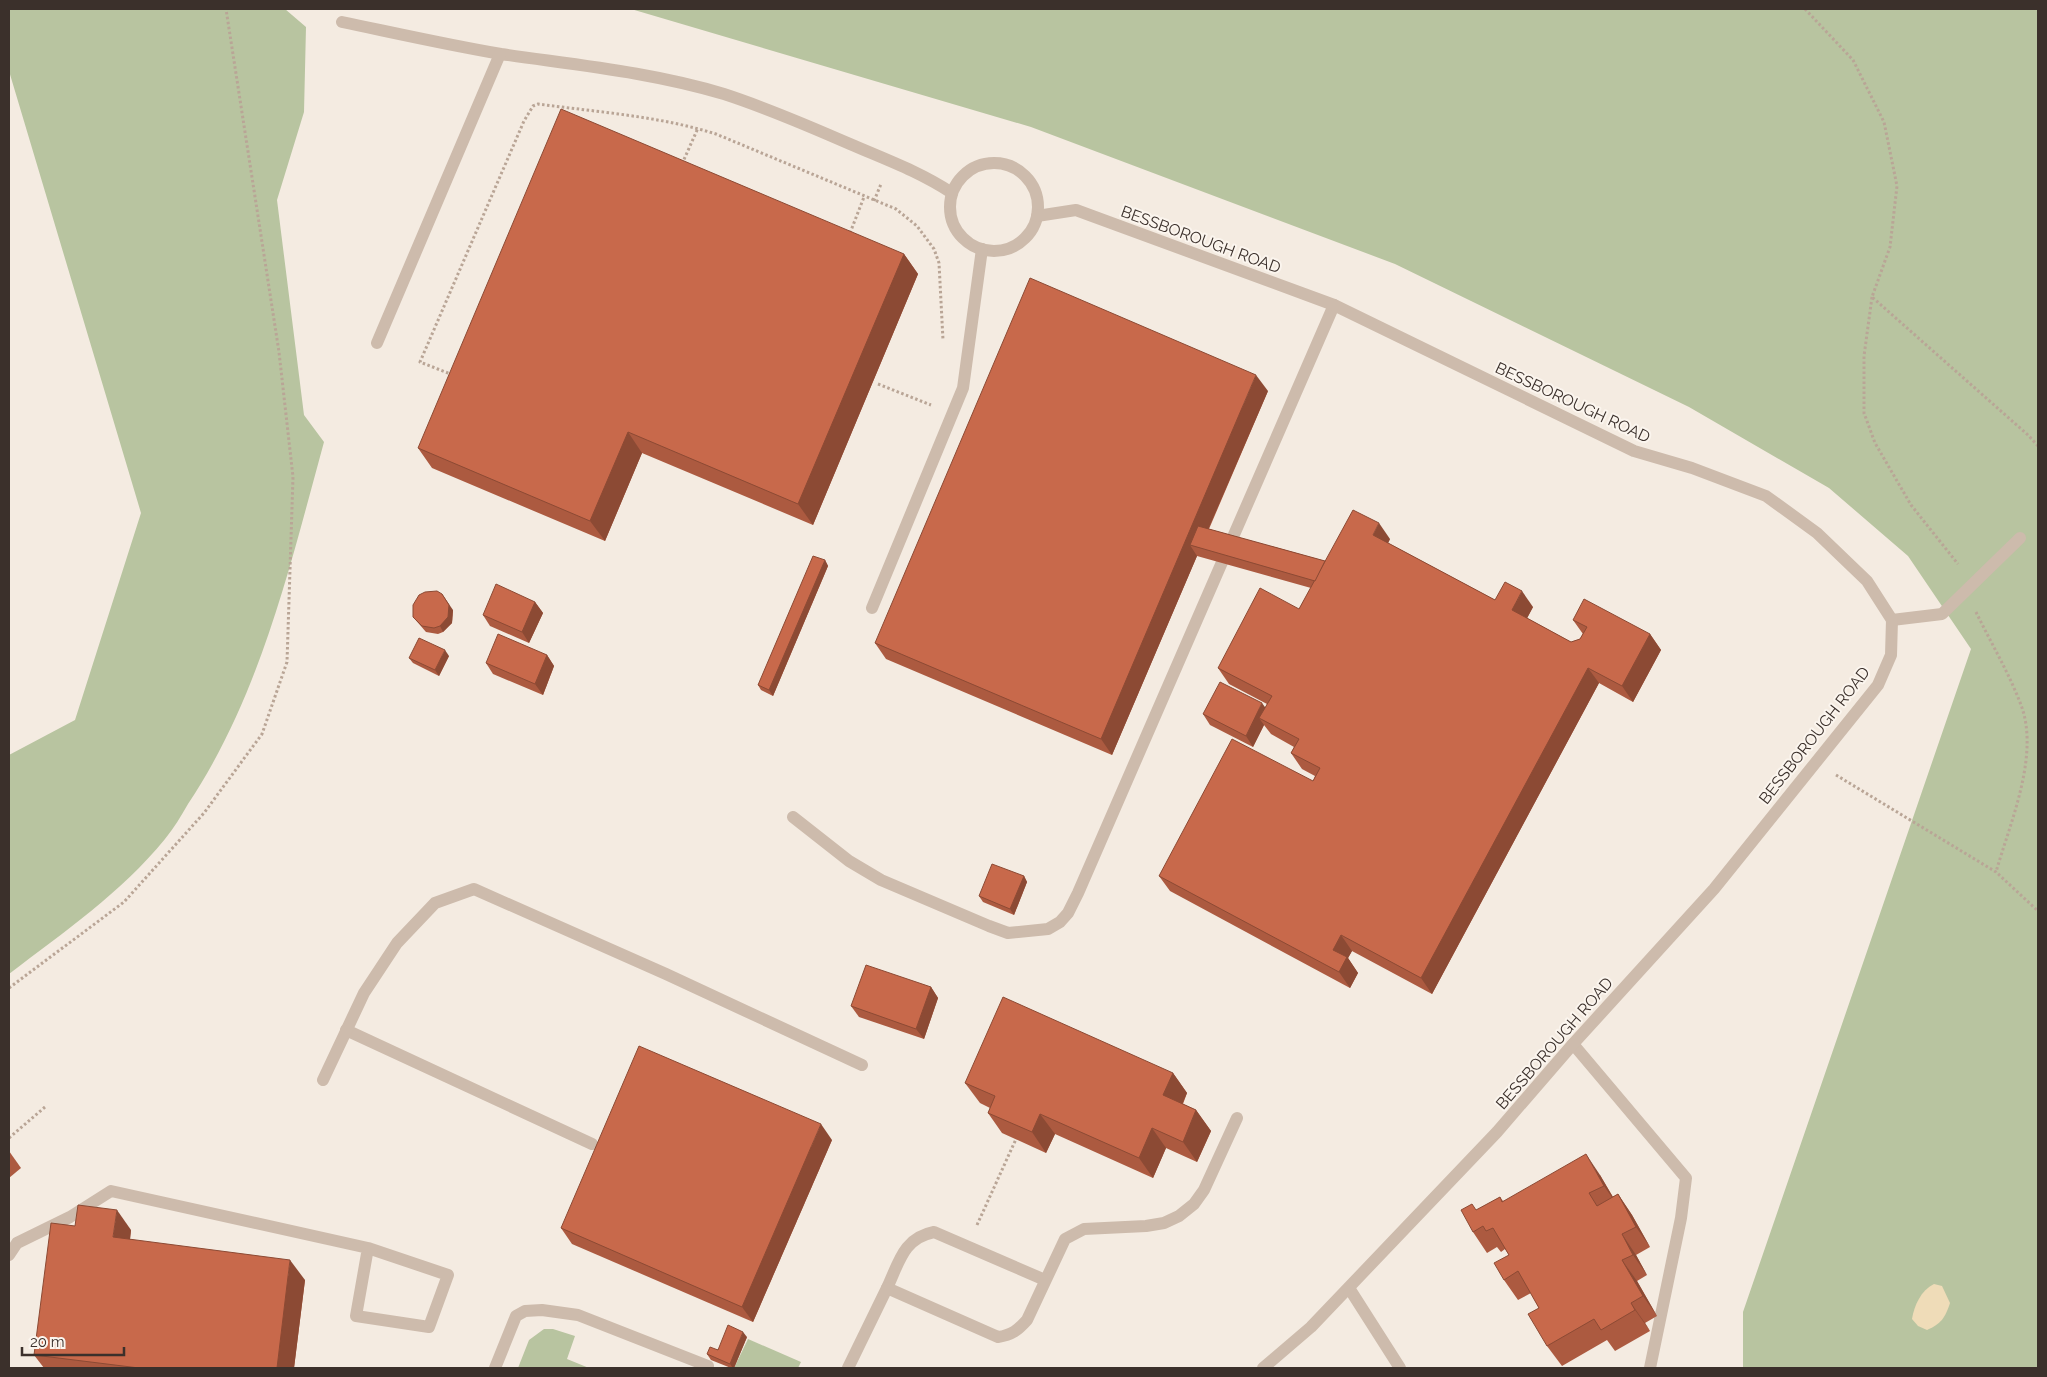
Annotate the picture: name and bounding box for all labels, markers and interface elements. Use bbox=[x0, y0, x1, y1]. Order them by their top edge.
street label: BESSBOROUGH ROAD bbox=[1118, 202, 1283, 277]
street label: BESSBOROUGH ROAD bbox=[1492, 358, 1653, 447]
street label: BESSBOROUGH ROAD bbox=[1755, 663, 1874, 808]
street label: BESSBOROUGH ROAD bbox=[1492, 973, 1617, 1113]
scale bar bbox=[22, 1324, 125, 1356]
text: 20 m bbox=[30, 1333, 65, 1351]

